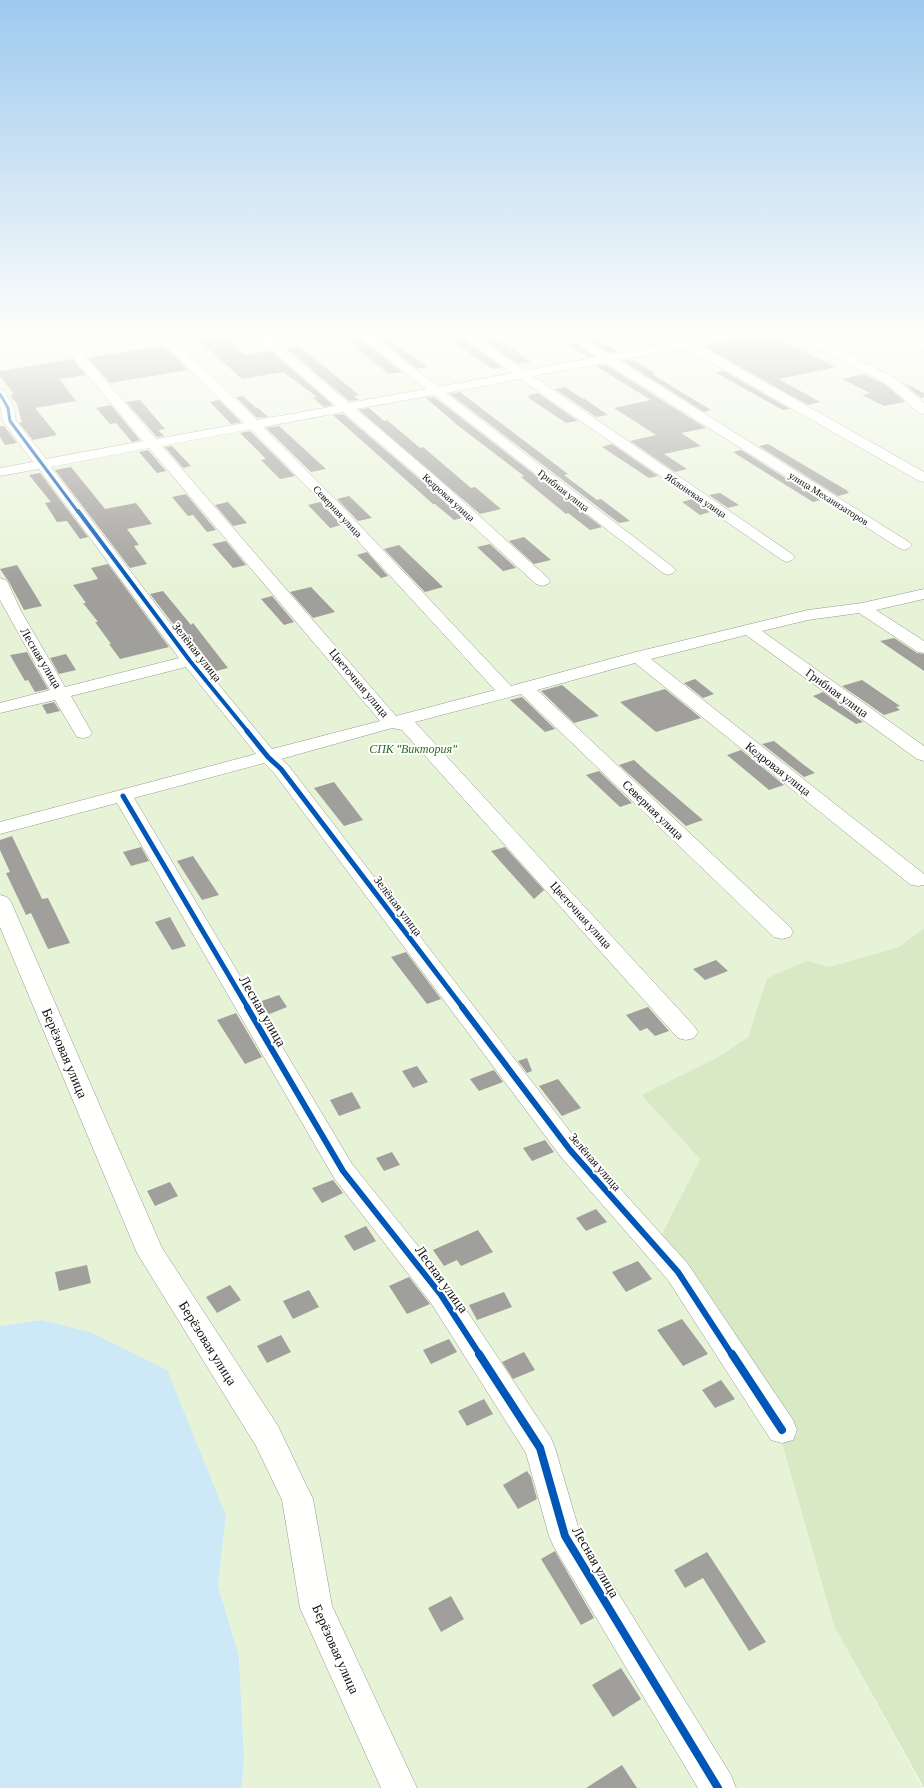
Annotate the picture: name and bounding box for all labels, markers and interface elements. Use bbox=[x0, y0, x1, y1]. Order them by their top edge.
street label: Грибная улица bbox=[536, 467, 592, 514]
street label: улица Механизаторов bbox=[787, 469, 871, 528]
street label: Кедровая улица bbox=[421, 471, 477, 524]
street label: Яблоневая улица bbox=[663, 471, 729, 520]
street label: Северная улица bbox=[311, 483, 365, 540]
street label: Зелёная улица bbox=[169, 619, 225, 685]
street label: Лесная улица bbox=[17, 625, 65, 691]
street label: Цветочная улица bbox=[326, 646, 392, 721]
street label: Грибная улица bbox=[803, 666, 872, 721]
street label: Кедровая улица bbox=[743, 739, 814, 799]
park label: СПК "Виктория" bbox=[369, 742, 458, 756]
street label: Северная улица bbox=[620, 777, 687, 843]
street label: Зелёная улица bbox=[371, 873, 426, 939]
street label: Цветочная улица bbox=[547, 879, 615, 952]
street label: Лесная улица bbox=[236, 973, 290, 1050]
street label: Берёзовая улица bbox=[39, 1006, 91, 1101]
street label: Зелёная улица bbox=[566, 1130, 624, 1194]
street label: Лесная улица bbox=[412, 1242, 472, 1317]
street label: Берёзовая улица bbox=[176, 1298, 241, 1389]
street label: Лесная улица bbox=[569, 1524, 623, 1601]
street label: Берёзовая улица bbox=[309, 1602, 363, 1697]

